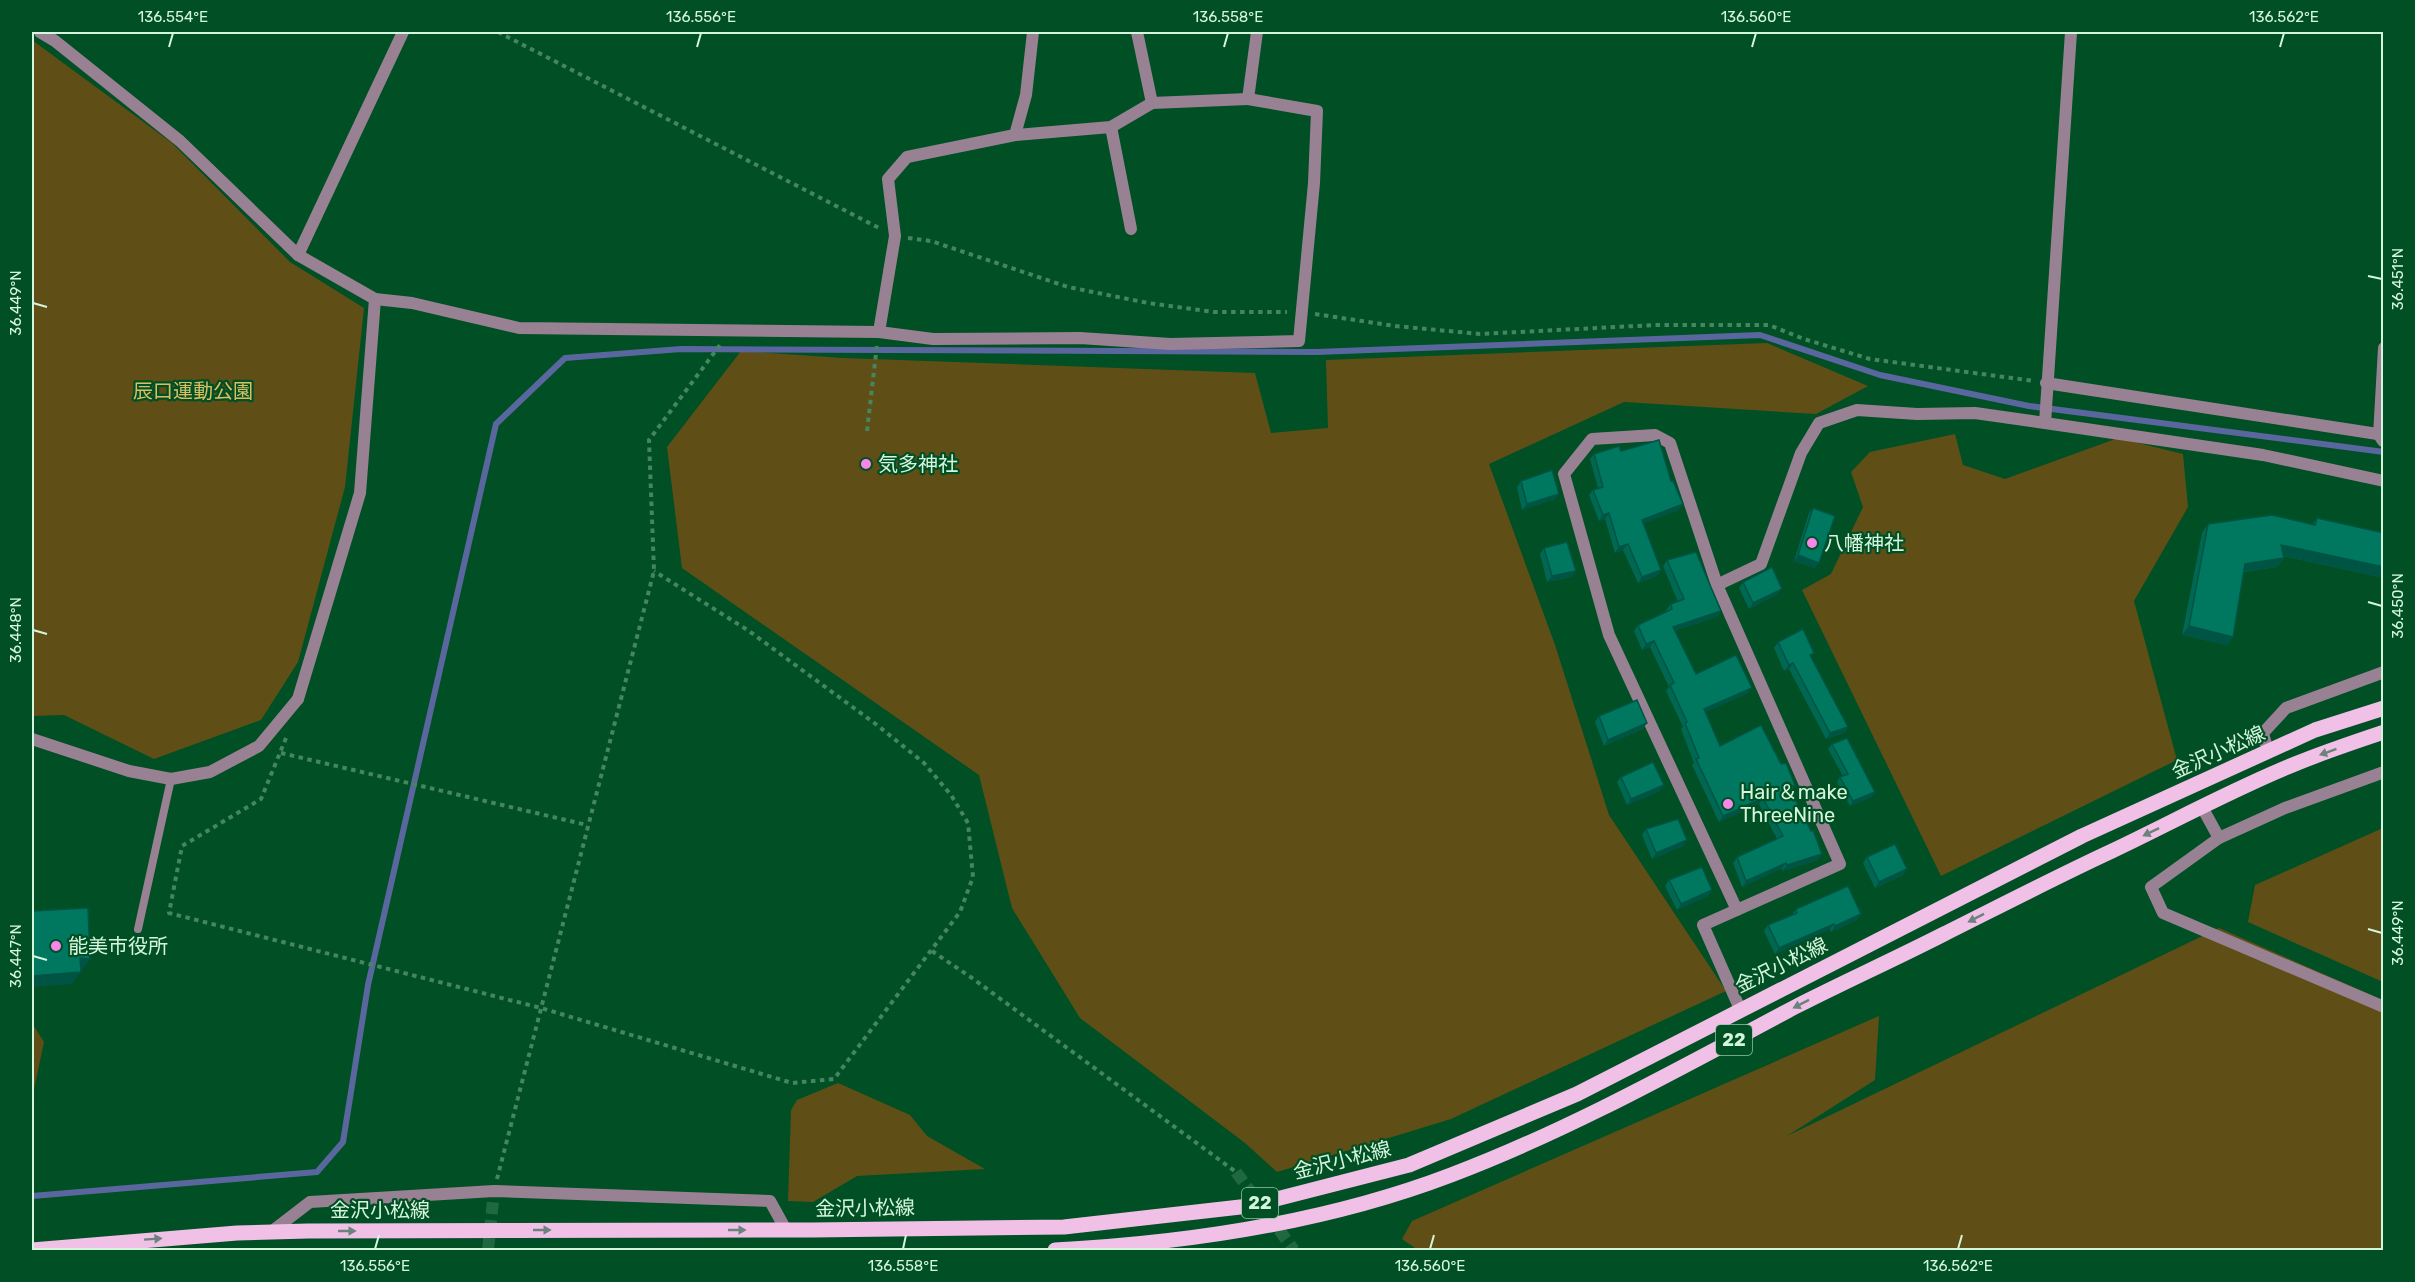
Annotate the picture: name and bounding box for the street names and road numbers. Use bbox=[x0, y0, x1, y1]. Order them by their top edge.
street label: 金沢小松線 bbox=[2167, 721, 2269, 783]
street label: 金沢小松線 bbox=[1731, 932, 1831, 998]
road number: 22 bbox=[1716, 1025, 1752, 1055]
street label: 金沢小松線 bbox=[1291, 1136, 1393, 1184]
road number: 22 bbox=[1242, 1188, 1278, 1218]
street label: 金沢小松線 bbox=[815, 1195, 915, 1221]
street label: 金沢小松線 bbox=[330, 1198, 430, 1222]

